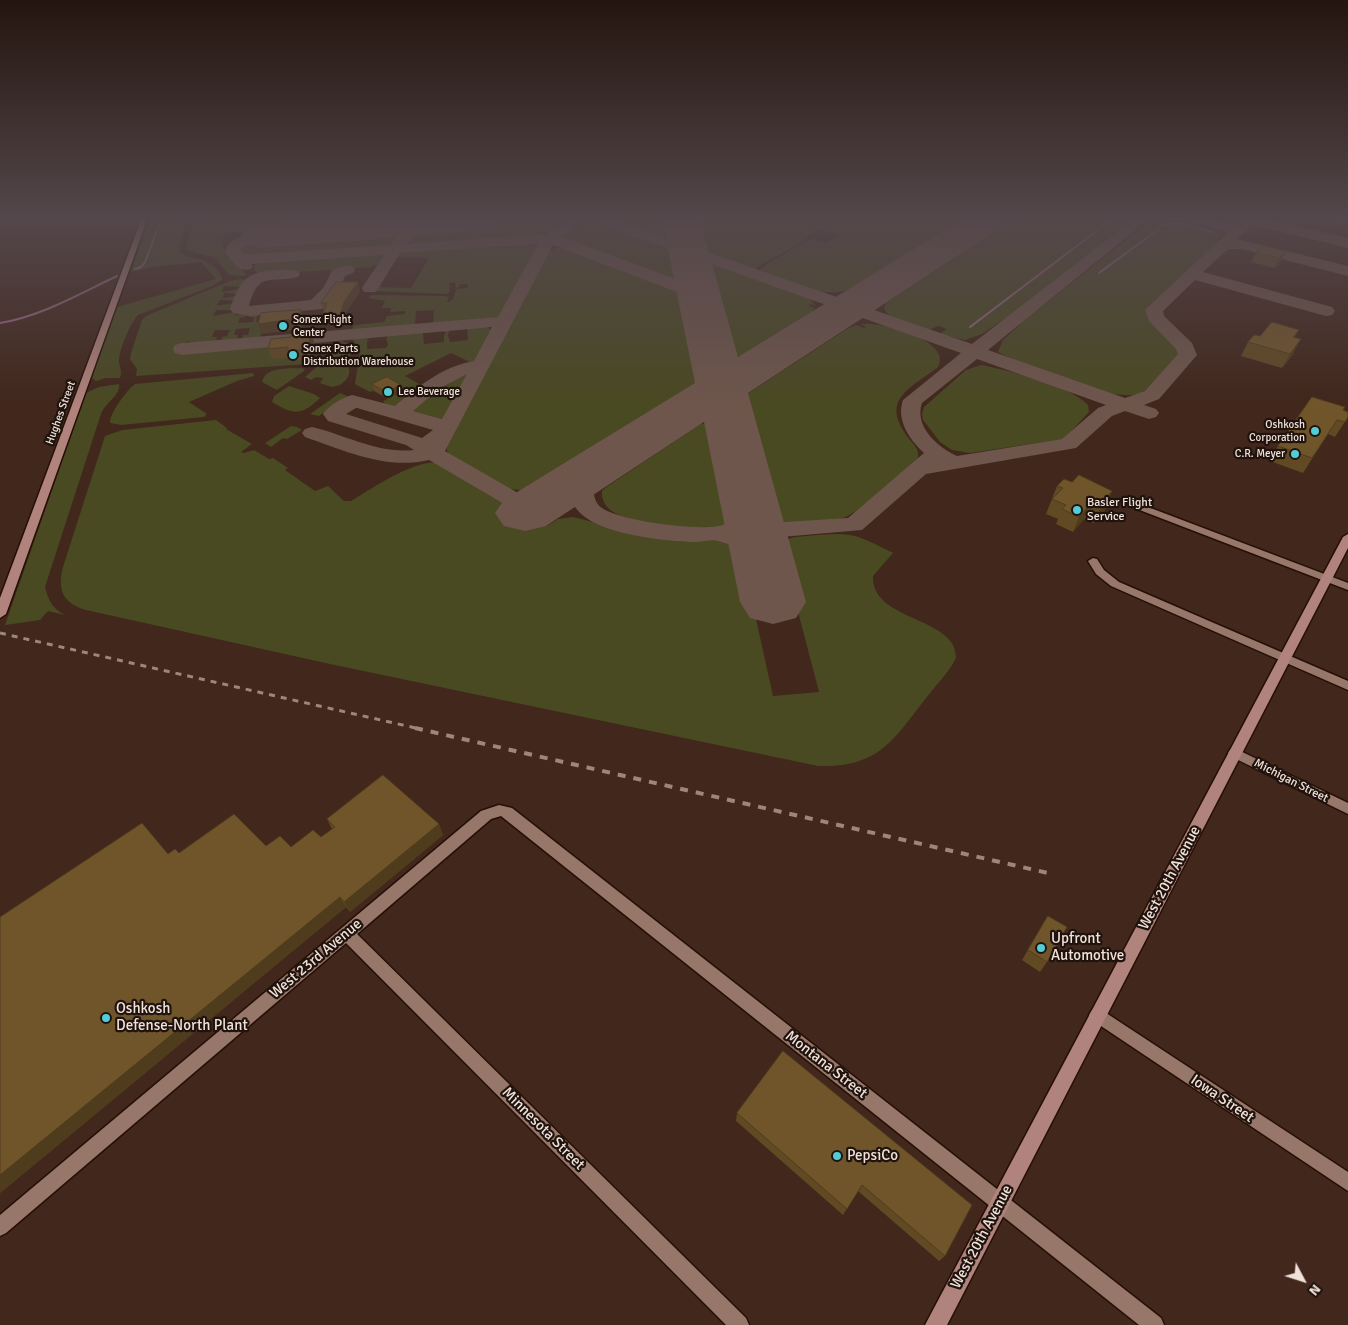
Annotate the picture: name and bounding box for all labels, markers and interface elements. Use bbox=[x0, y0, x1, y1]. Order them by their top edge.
place label: Sonex Flight Center bbox=[293, 313, 351, 339]
marker: Sonex Flight Center bbox=[277, 320, 289, 332]
place label: Sonex Parts Distribution Warehouse bbox=[303, 342, 414, 368]
marker: Sonex Parts Distribution Warehouse bbox=[287, 349, 299, 361]
street label: Hughes Street bbox=[43, 379, 79, 447]
place label: Lee Beverage bbox=[398, 385, 460, 399]
marker: Lee Beverage bbox=[382, 386, 394, 398]
place label: Oshkosh Corporation bbox=[1249, 418, 1305, 444]
marker: Oshkosh Corporation bbox=[1309, 425, 1321, 437]
place label: C.R. Meyer bbox=[1235, 447, 1285, 461]
marker: C.R. Meyer bbox=[1289, 448, 1301, 460]
place label: Basler Flight Service bbox=[1087, 496, 1152, 524]
marker: Basler Flight Service bbox=[1071, 504, 1083, 516]
street label: Michigan Street bbox=[1252, 756, 1330, 806]
street label: West 20th Avenue bbox=[1135, 823, 1205, 933]
street label: West 23rd Avenue bbox=[266, 915, 366, 1003]
place label: Upfront Automotive bbox=[1051, 930, 1124, 965]
marker: Upfront Automotive bbox=[1035, 942, 1047, 954]
place label: Oshkosh Defense-North Plant bbox=[116, 1000, 248, 1035]
marker: Oshkosh Defense-North Plant bbox=[100, 1012, 112, 1024]
street label: Montana Street bbox=[781, 1027, 871, 1103]
street label: Iowa Street bbox=[1187, 1071, 1257, 1127]
street label: Minnesota Street bbox=[498, 1084, 588, 1174]
place label: PepsiCo bbox=[847, 1147, 898, 1165]
marker: PepsiCo bbox=[831, 1150, 843, 1162]
street label: West 20th Avenue bbox=[947, 1182, 1017, 1292]
north arrow bbox=[1278, 1255, 1328, 1305]
text: N bbox=[1305, 1281, 1325, 1299]

